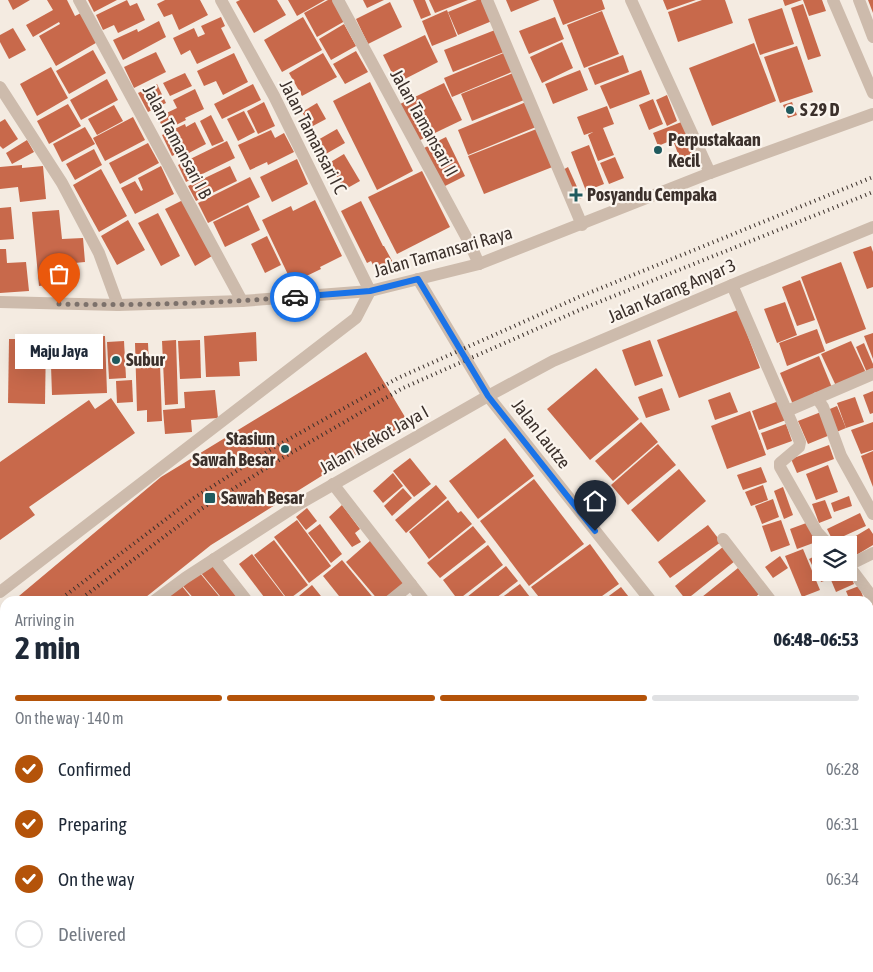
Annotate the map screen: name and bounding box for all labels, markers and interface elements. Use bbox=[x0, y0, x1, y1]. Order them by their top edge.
street label: Jalan Tamansari II bbox=[386, 65, 463, 180]
street label: Jalan Tamansari I C bbox=[276, 76, 351, 197]
street label: Jalan Tamansari I B bbox=[139, 81, 216, 203]
place label: S 29 D bbox=[800, 99, 840, 120]
marker: S 29 D bbox=[784, 104, 796, 116]
place label: Perpustakaan Kecil bbox=[668, 129, 761, 171]
marker: Perpustakaan Kecil bbox=[652, 144, 664, 156]
place label: Posyandu Cempaka bbox=[587, 184, 717, 205]
marker: Posyandu Cempaka bbox=[569, 188, 583, 202]
street label: Jalan Tamansari Raya bbox=[371, 222, 515, 281]
pin bbox=[38, 253, 80, 304]
street label: Jalan Karang Anyar 3 bbox=[605, 254, 739, 327]
icon: bag bbox=[45, 260, 73, 288]
courier bbox=[270, 272, 320, 322]
icon: car bbox=[281, 283, 309, 311]
callout: Maju Jaya bbox=[15, 334, 103, 369]
text: Maju Jaya bbox=[30, 342, 88, 360]
place label: Subur bbox=[126, 349, 165, 370]
marker: Subur bbox=[110, 354, 122, 366]
street label: Jalan Lautze bbox=[508, 395, 575, 473]
street label: Jalan Krekot Jaya I bbox=[316, 401, 432, 478]
place label: Stasiun Sawah Besar bbox=[192, 428, 276, 470]
marker: Stasiun Sawah Besar bbox=[279, 443, 291, 455]
pin bbox=[574, 480, 616, 531]
place label: Sawah Besar bbox=[221, 487, 304, 508]
icon: home bbox=[581, 487, 609, 515]
marker: Sawah Besar bbox=[203, 491, 217, 505]
map controls bbox=[812, 536, 857, 581]
button: layers bbox=[812, 536, 857, 581]
text: Arriving in bbox=[15, 611, 75, 629]
text: 06:48–06:53 bbox=[773, 628, 859, 650]
text: 2 min bbox=[15, 629, 80, 666]
text: On the way · 140 m bbox=[15, 709, 124, 727]
icon: check bbox=[15, 755, 43, 783]
text: Confirmed bbox=[58, 758, 131, 780]
text: 06:28 bbox=[826, 760, 859, 778]
icon: check bbox=[15, 810, 43, 838]
text: Preparing bbox=[58, 813, 127, 835]
text: 06:31 bbox=[826, 815, 859, 833]
icon: check bbox=[15, 865, 43, 893]
text: On the way bbox=[58, 868, 135, 890]
text: 06:34 bbox=[826, 870, 859, 888]
text: Delivered bbox=[58, 923, 126, 945]

